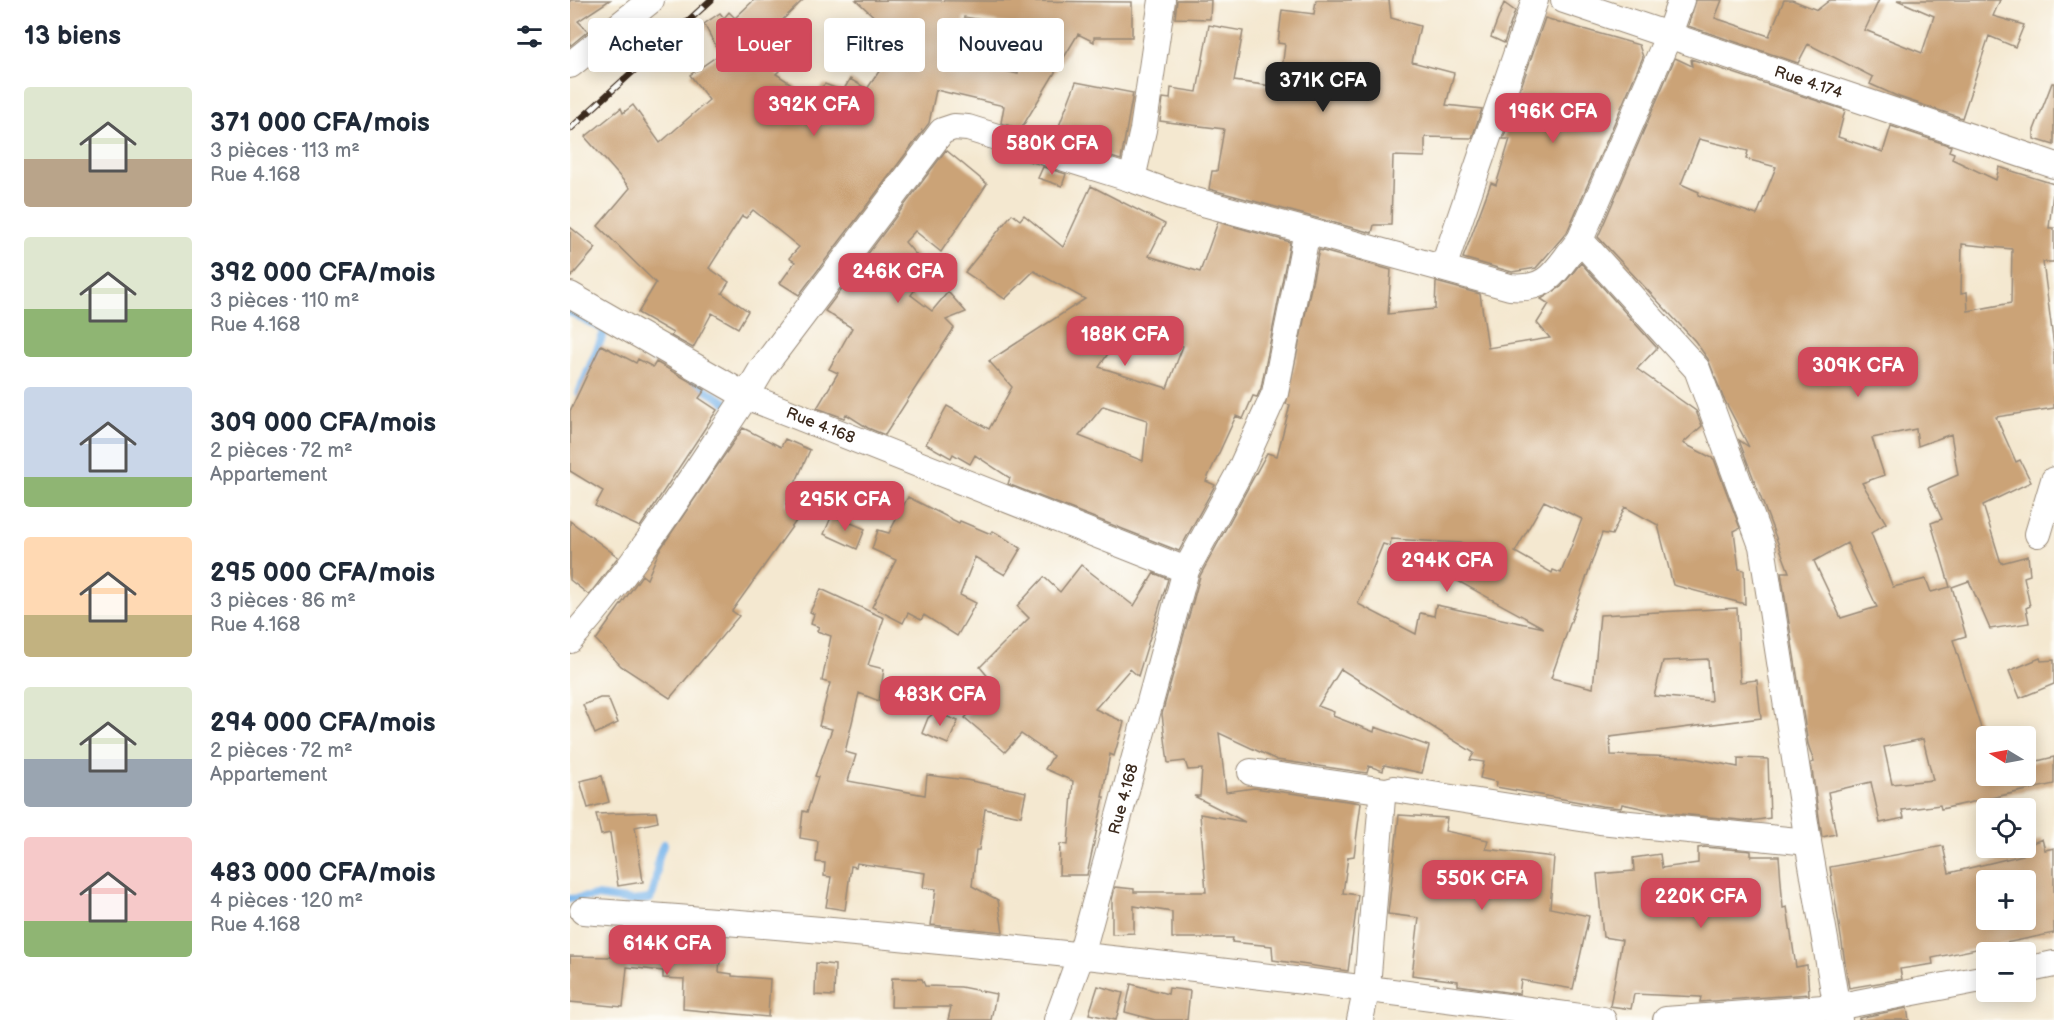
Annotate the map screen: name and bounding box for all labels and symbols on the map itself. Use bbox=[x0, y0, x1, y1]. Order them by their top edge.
pin: 371K CFA bbox=[1261, 62, 1385, 113]
street label: Rue 4.174 bbox=[1772, 62, 1845, 103]
pin: 392K CFA bbox=[752, 86, 876, 137]
pin: 196K CFA bbox=[1491, 93, 1615, 144]
pin: 580K CFA bbox=[990, 125, 1114, 176]
pin: 246K CFA bbox=[836, 253, 960, 304]
pin: 188K CFA bbox=[1063, 316, 1187, 367]
pin: 309K CFA bbox=[1796, 347, 1920, 398]
street label: Rue 4.168 bbox=[783, 403, 858, 448]
pin: 295K CFA bbox=[783, 481, 907, 532]
pin: 294K CFA bbox=[1385, 542, 1509, 593]
pin: 483K CFA bbox=[878, 676, 1002, 727]
north arrow bbox=[1976, 726, 2036, 786]
street label: Rue 4.168 bbox=[1105, 762, 1142, 836]
pin: 550K CFA bbox=[1420, 860, 1544, 911]
pin: 220K CFA bbox=[1639, 878, 1763, 929]
pin: 614K CFA bbox=[605, 925, 729, 976]

